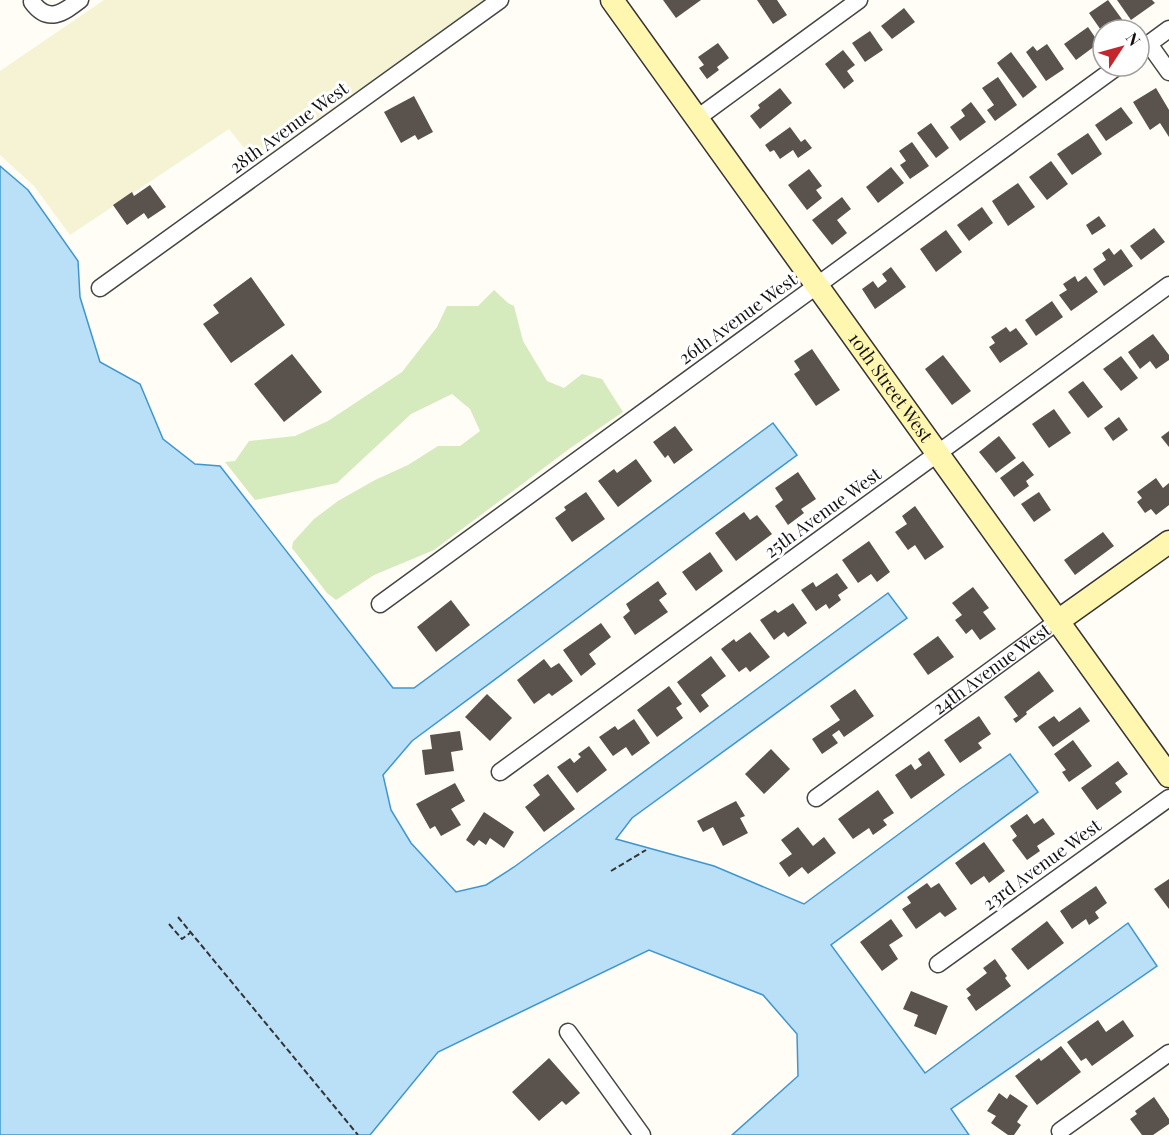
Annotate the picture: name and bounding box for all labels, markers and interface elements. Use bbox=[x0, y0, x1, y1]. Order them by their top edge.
north arrow bbox=[1091, 18, 1151, 78]
text: N bbox=[1122, 28, 1146, 50]
street label: 28th Avenue West bbox=[224, 76, 353, 178]
street label: 26th Avenue West bbox=[673, 267, 802, 369]
street label: 10th Street West bbox=[843, 327, 939, 447]
street label: 25th Avenue West bbox=[759, 461, 886, 563]
street label: 24th Avenue West bbox=[928, 617, 1056, 720]
street label: 23rd Avenue West bbox=[977, 813, 1106, 915]

